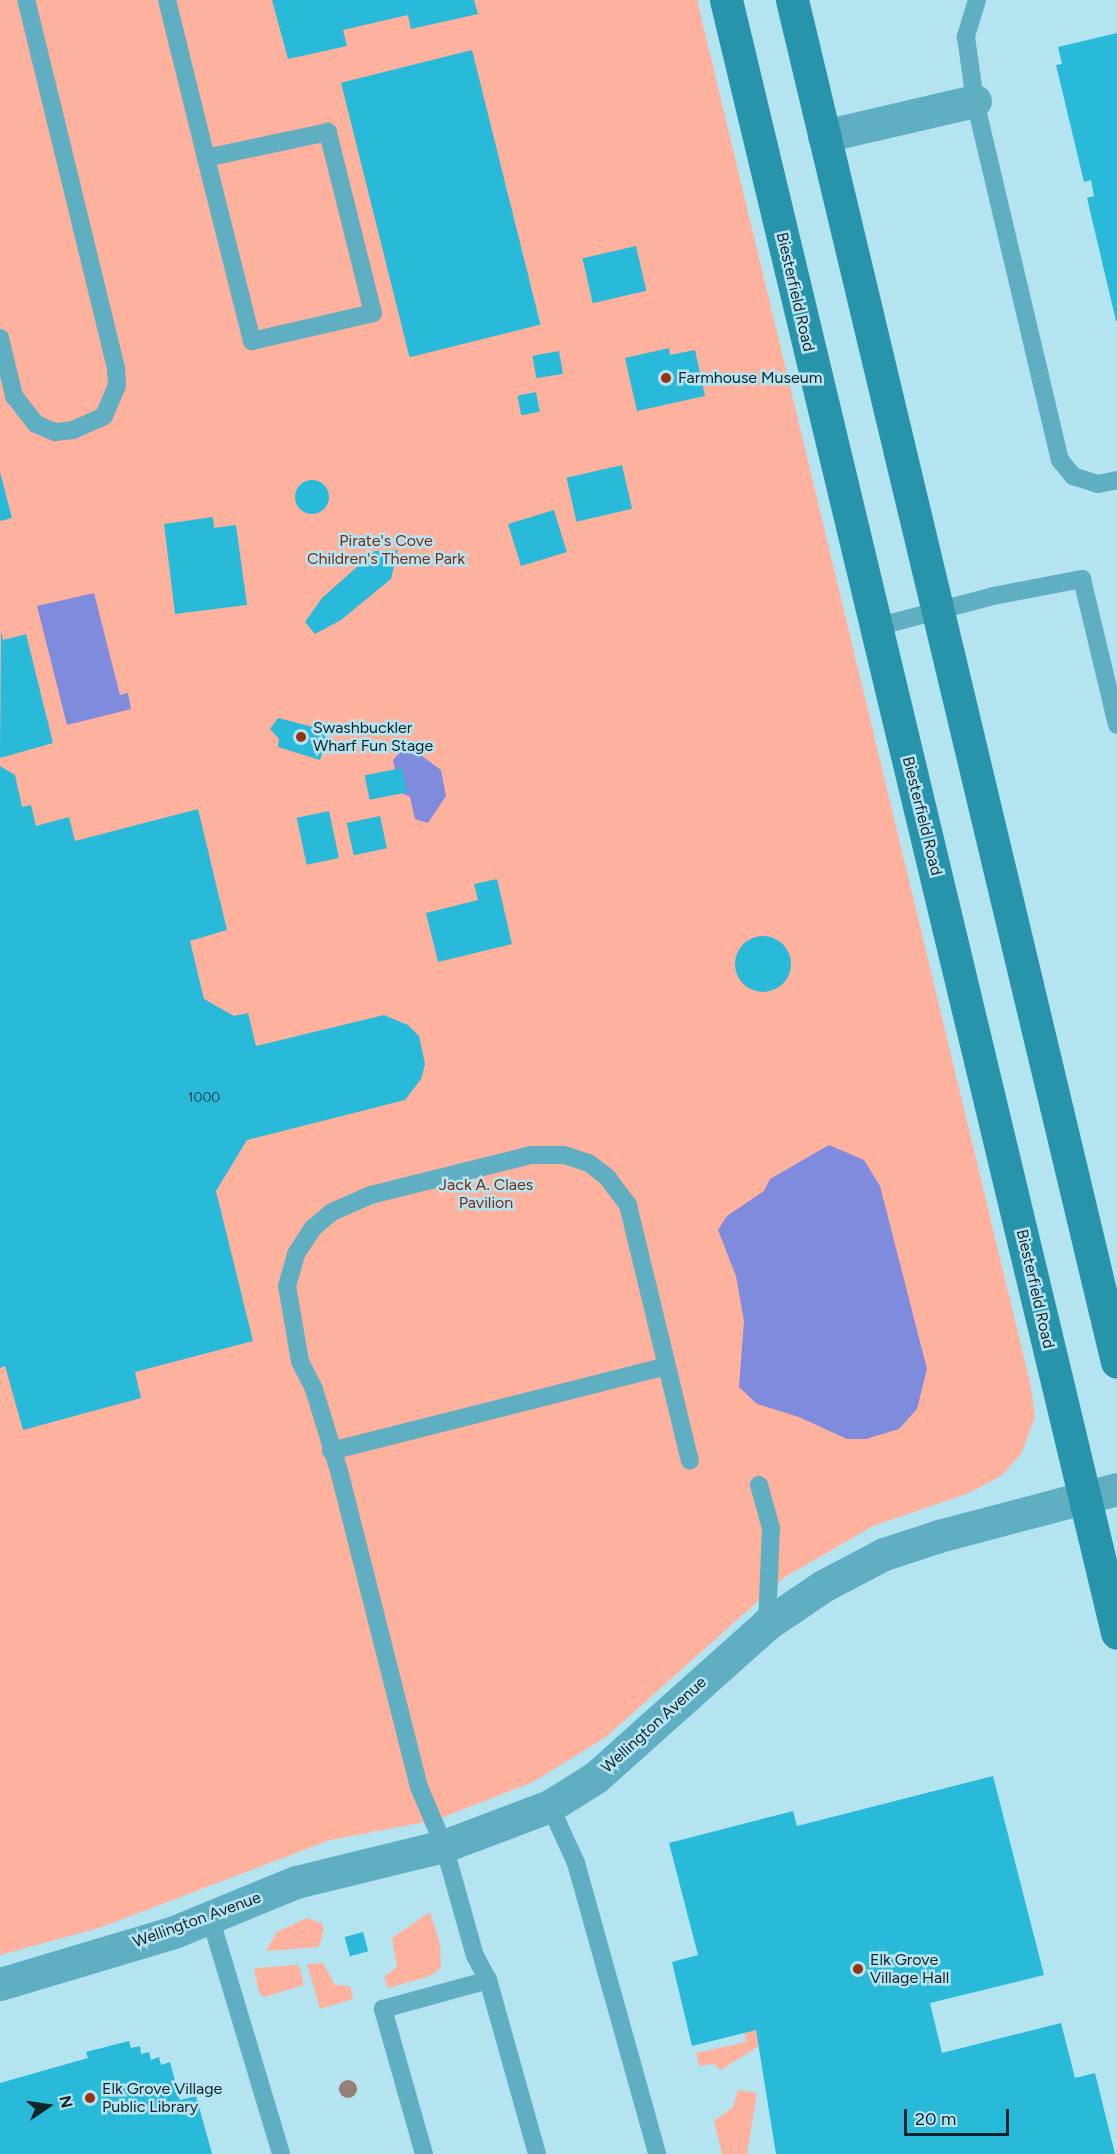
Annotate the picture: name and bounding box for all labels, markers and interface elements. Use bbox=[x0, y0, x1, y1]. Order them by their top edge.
street label: Biesterfield Road bbox=[772, 230, 818, 354]
place label: Farmhouse Museum bbox=[678, 368, 822, 388]
marker: Farmhouse Museum bbox=[659, 371, 673, 385]
park label: Pirate's Cove Children's Theme Park bbox=[307, 531, 465, 569]
place label: Swashbuckler Wharf Fun Stage bbox=[313, 718, 433, 756]
marker: Swashbuckler Wharf Fun Stage bbox=[294, 730, 308, 744]
street label: Biesterfield Road bbox=[898, 755, 946, 877]
house number: 1000 bbox=[188, 1090, 220, 1106]
park label: Jack A. Claes Pavilion bbox=[439, 1175, 533, 1213]
street label: Biesterfield Road bbox=[1012, 1227, 1058, 1351]
street label: Wellington Avenue bbox=[597, 1673, 711, 1777]
street label: Wellington Avenue bbox=[130, 1888, 264, 1952]
place label: Elk Grove Village Hall bbox=[870, 1950, 949, 1988]
marker: Elk Grove Village Hall bbox=[851, 1962, 865, 1976]
north arrow bbox=[18, 2076, 78, 2136]
place label: Elk Grove Village Public Library bbox=[102, 2079, 222, 2117]
marker: Elk Grove Village Public Library bbox=[83, 2091, 97, 2105]
text: N bbox=[55, 2094, 77, 2110]
scale bar bbox=[907, 2097, 1012, 2135]
text: 20 m bbox=[915, 2108, 956, 2130]

